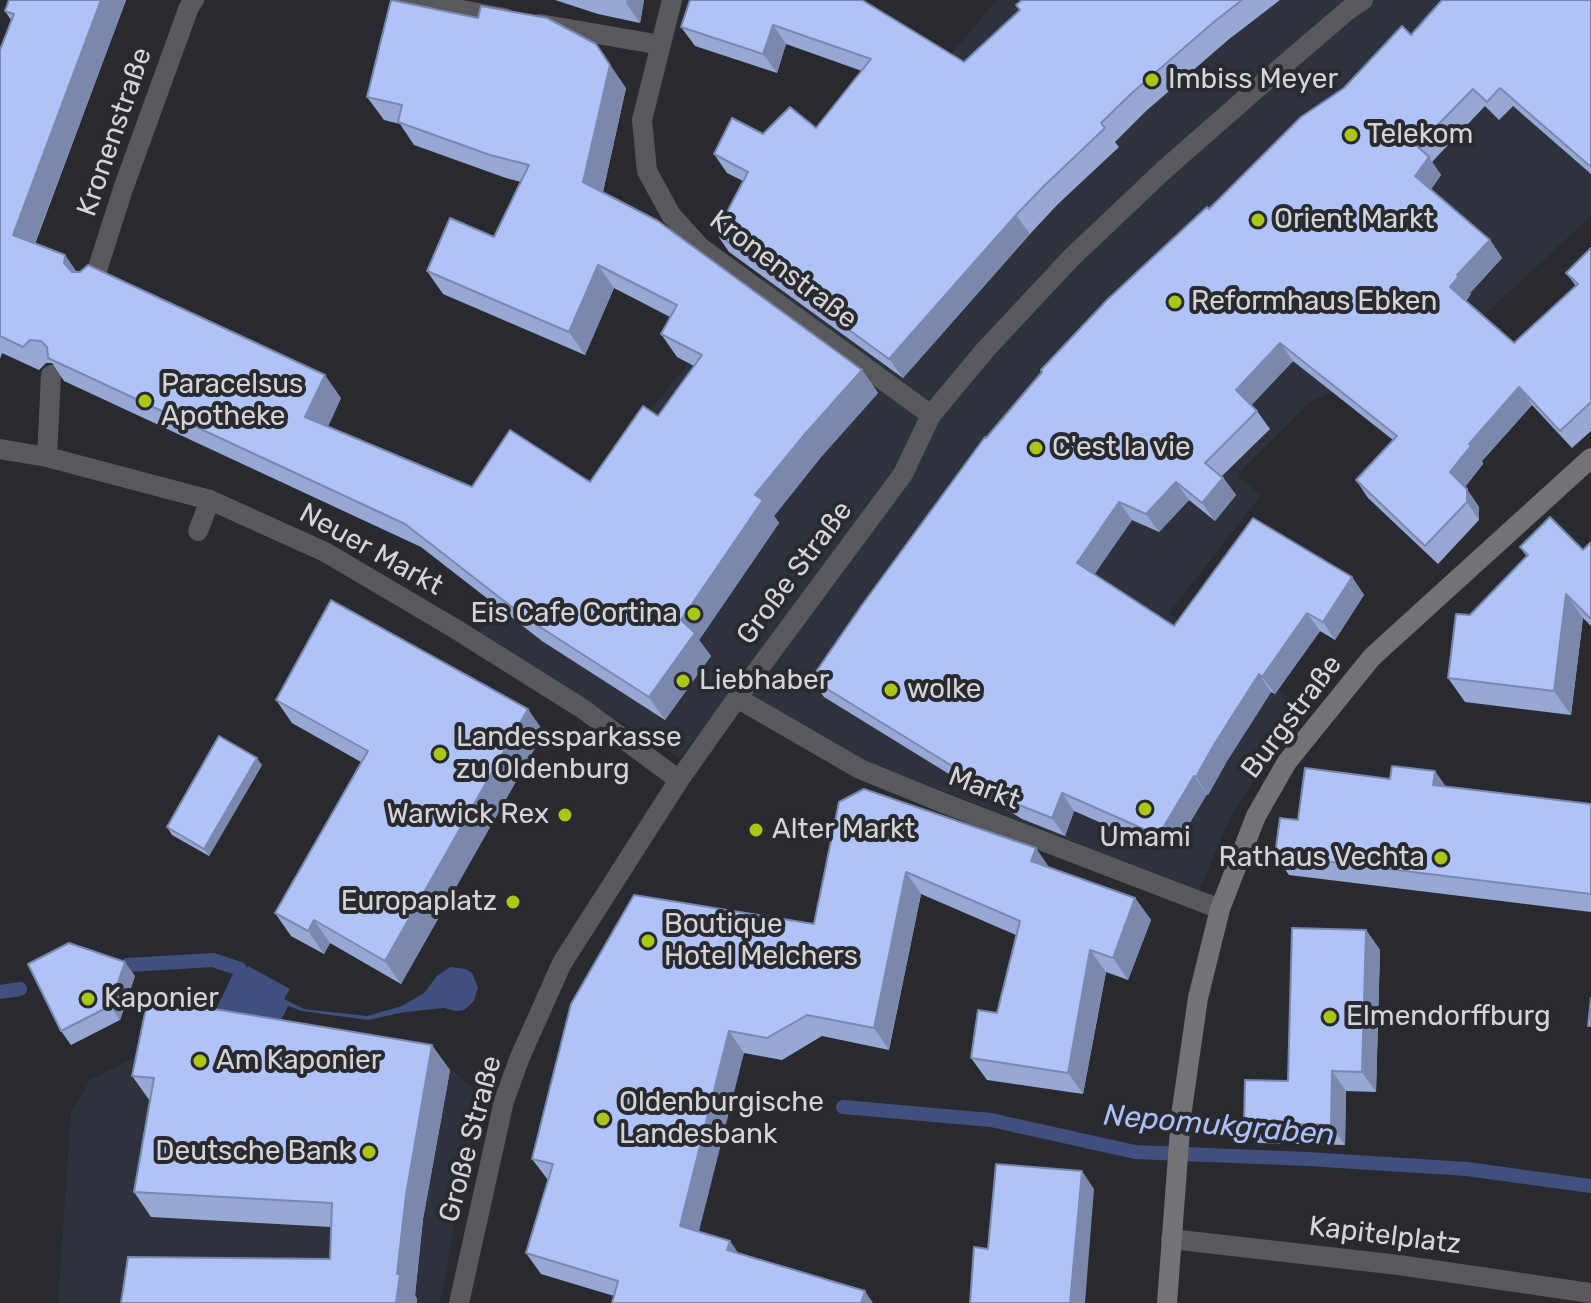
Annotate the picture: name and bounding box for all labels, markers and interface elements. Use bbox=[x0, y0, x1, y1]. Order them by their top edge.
street label: Kronenstraße bbox=[70, 43, 160, 221]
place label: Imbiss Meyer bbox=[1168, 63, 1338, 97]
marker: Imbiss Meyer bbox=[1143, 71, 1161, 89]
place label: Telekom bbox=[1367, 118, 1473, 152]
marker: Telekom bbox=[1342, 126, 1360, 144]
place label: Orient Markt bbox=[1274, 203, 1434, 237]
street label: Kronenstraße bbox=[703, 204, 863, 336]
marker: Orient Markt bbox=[1249, 211, 1267, 229]
place label: Reformhaus Ebken bbox=[1191, 285, 1437, 319]
marker: Reformhaus Ebken bbox=[1166, 293, 1184, 311]
place label: Paracelsus Apotheke bbox=[161, 368, 303, 434]
marker: Paracelsus Apotheke bbox=[136, 392, 154, 410]
place label: C'est la vie bbox=[1052, 431, 1191, 465]
marker: C'est la vie bbox=[1027, 439, 1045, 457]
street label: Große Straße bbox=[730, 495, 860, 651]
street label: Neuer Markt bbox=[293, 497, 449, 603]
place label: Eis Cafe Cortina bbox=[471, 597, 678, 631]
marker: Eis Cafe Cortina bbox=[685, 605, 703, 623]
street label: Burgstraße bbox=[1235, 649, 1349, 785]
place label: Liebhaber bbox=[699, 664, 829, 698]
marker: Liebhaber bbox=[674, 672, 692, 690]
place label: wolke bbox=[907, 673, 981, 707]
marker: wolke bbox=[882, 681, 900, 699]
place label: Landessparkasse zu Oldenburg bbox=[456, 721, 682, 787]
marker: Landessparkasse zu Oldenburg bbox=[431, 745, 449, 763]
street label: Markt bbox=[944, 760, 1024, 818]
place label: Warwick Rex bbox=[386, 798, 549, 832]
marker: Umami bbox=[1136, 800, 1154, 818]
marker: Warwick Rex bbox=[556, 806, 574, 824]
place label: Alter Markt bbox=[772, 813, 915, 847]
marker: Alter Markt bbox=[747, 821, 765, 839]
place label: Umami bbox=[1099, 821, 1191, 855]
place label: Rathaus Vechta bbox=[1219, 841, 1425, 875]
marker: Rathaus Vechta bbox=[1432, 849, 1450, 867]
place label: Europaplatz bbox=[341, 885, 497, 919]
marker: Europaplatz bbox=[504, 893, 522, 911]
place label: Boutique Hotel Melchers bbox=[664, 908, 858, 974]
marker: Boutique Hotel Melchers bbox=[639, 932, 657, 950]
place label: Kaponier bbox=[104, 982, 219, 1016]
marker: Kaponier bbox=[79, 990, 97, 1008]
place label: Elmendorffburg bbox=[1346, 1000, 1551, 1034]
marker: Elmendorffburg bbox=[1321, 1008, 1339, 1026]
place label: Am Kaponier bbox=[216, 1044, 381, 1078]
marker: Am Kaponier bbox=[191, 1052, 209, 1070]
street label: Große Straße bbox=[433, 1052, 509, 1226]
place label: Oldenburgische Landesbank bbox=[619, 1086, 824, 1152]
water label: Nepomukgraben bbox=[1102, 1098, 1336, 1154]
marker: Oldenburgische Landesbank bbox=[594, 1110, 612, 1128]
place label: Deutsche Bank bbox=[155, 1135, 353, 1169]
marker: Deutsche Bank bbox=[360, 1143, 378, 1161]
street label: Kapitelplatz bbox=[1307, 1210, 1463, 1262]

